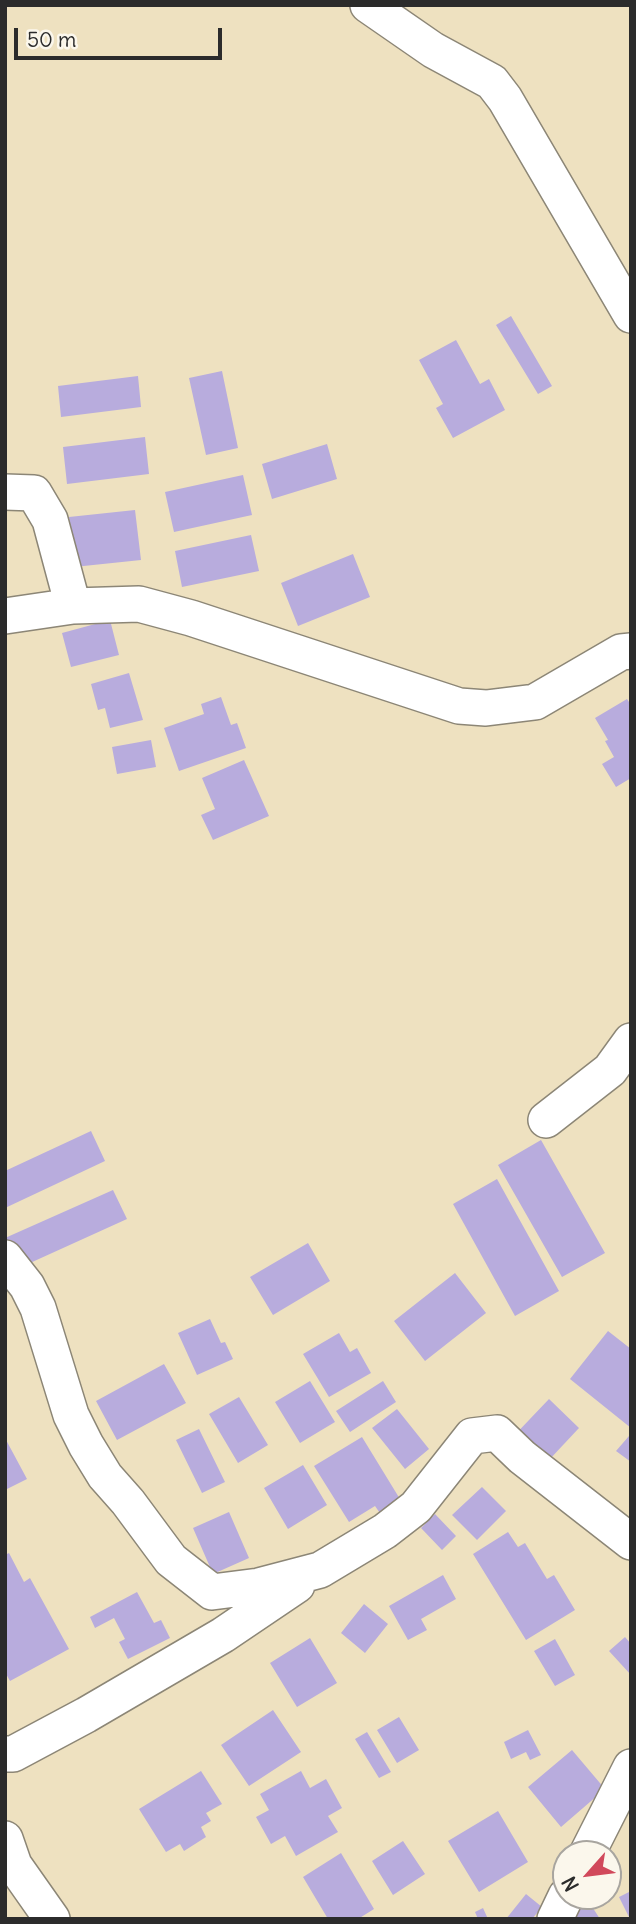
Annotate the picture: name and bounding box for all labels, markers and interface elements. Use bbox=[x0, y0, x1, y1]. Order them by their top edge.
scale bar bbox=[18, 14, 226, 58]
text: 50 m bbox=[27, 26, 76, 53]
north arrow bbox=[552, 1840, 622, 1910]
text: N bbox=[557, 1872, 584, 1895]

